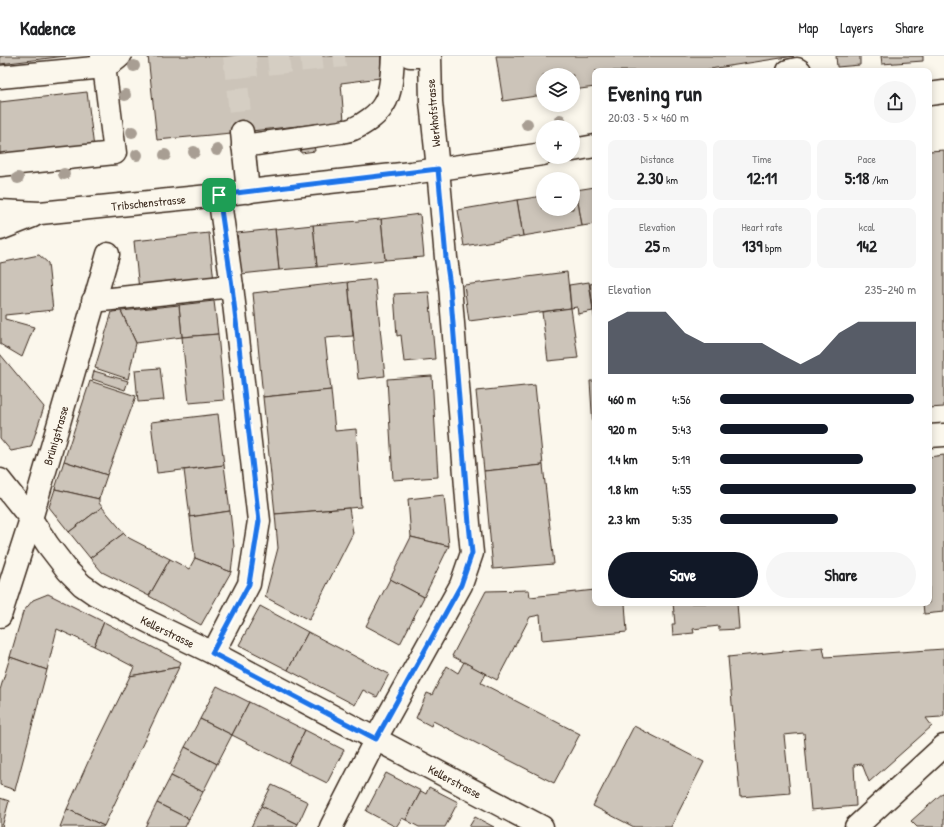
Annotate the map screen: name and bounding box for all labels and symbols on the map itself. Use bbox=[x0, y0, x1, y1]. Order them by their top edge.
street label: Werkhofstrasse bbox=[422, 78, 444, 148]
pin bbox=[202, 178, 236, 212]
street label: Tribschenstrasse bbox=[110, 190, 187, 214]
street label: Brünigstrasse bbox=[39, 403, 72, 467]
street label: Kellerstrasse bbox=[138, 611, 198, 651]
street label: Kellerstrasse bbox=[425, 760, 485, 802]

